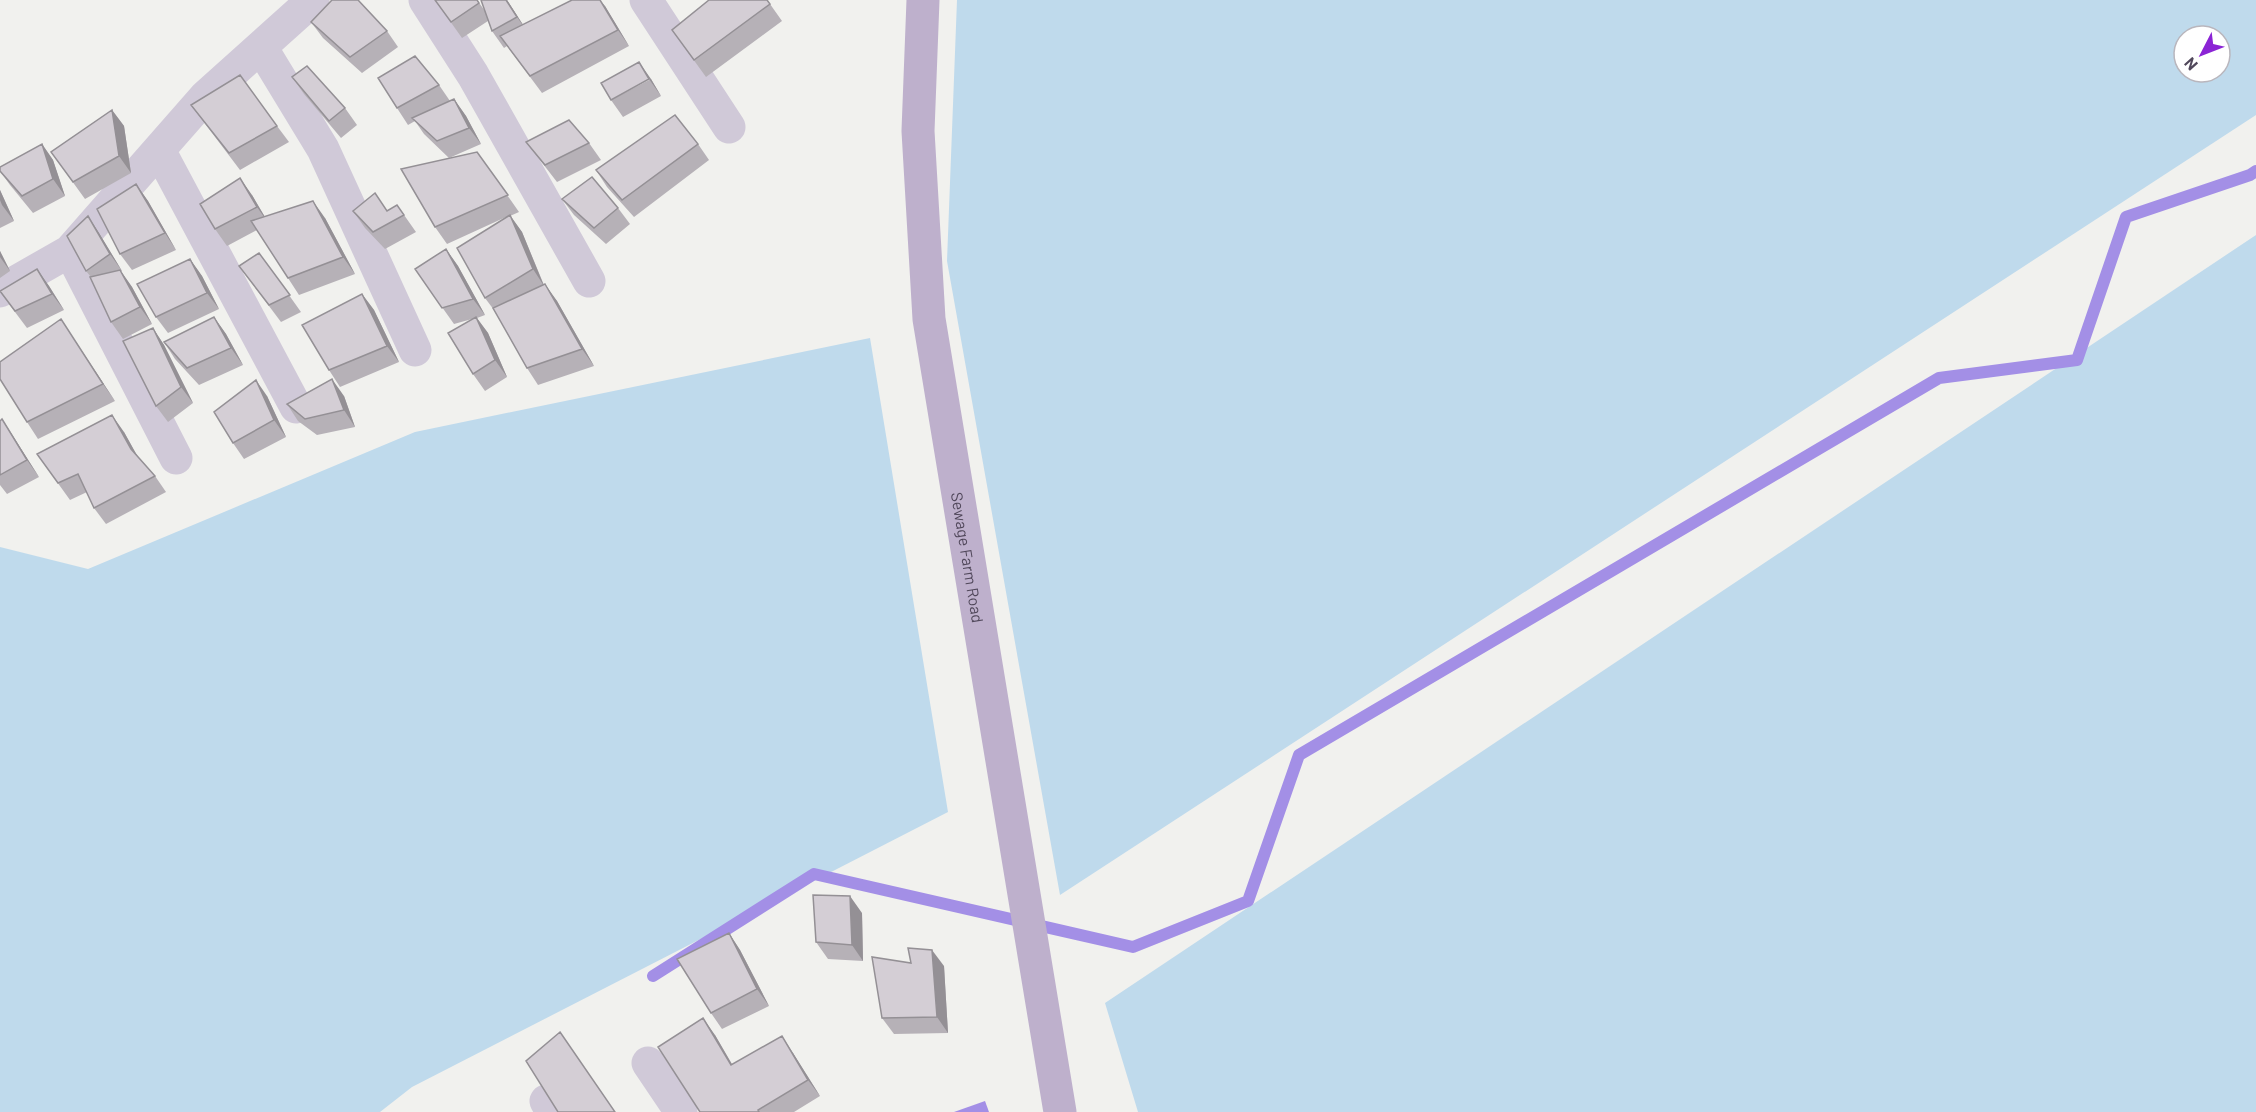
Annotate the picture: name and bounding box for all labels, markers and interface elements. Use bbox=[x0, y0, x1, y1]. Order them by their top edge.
north arrow bbox=[2172, 24, 2232, 84]
text: N bbox=[2180, 54, 2201, 75]
street label: Sewage Farm Road bbox=[948, 491, 989, 624]

